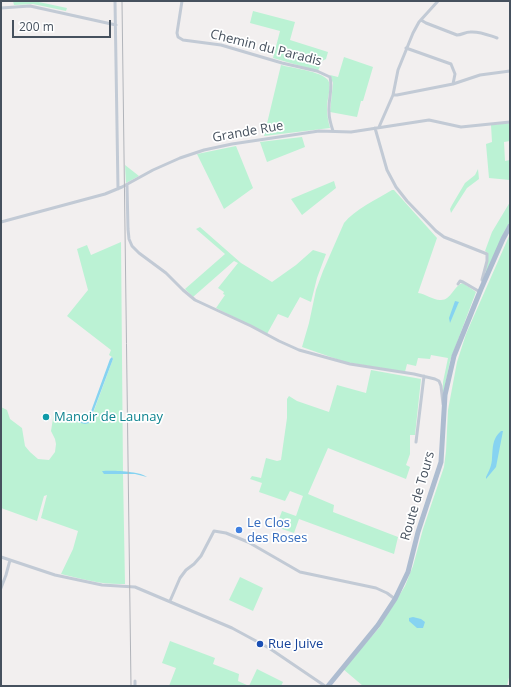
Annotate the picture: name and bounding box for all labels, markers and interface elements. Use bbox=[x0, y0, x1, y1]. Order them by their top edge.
scale bar bbox=[14, 12, 113, 38]
text: 200 m bbox=[19, 18, 54, 35]
street label: Chemin du Paradis bbox=[209, 27, 323, 69]
street label: Grande Rue bbox=[211, 118, 285, 146]
place label: Manoir de Launay bbox=[54, 409, 163, 425]
marker: Manoir de Launay bbox=[41, 412, 51, 422]
street label: Route de Tours bbox=[398, 450, 438, 542]
place label: Le Clos des Roses bbox=[247, 515, 307, 546]
marker: Le Clos des Roses bbox=[234, 525, 244, 535]
place label: Rue Juive bbox=[268, 636, 323, 652]
marker: Rue Juive bbox=[255, 639, 265, 649]

